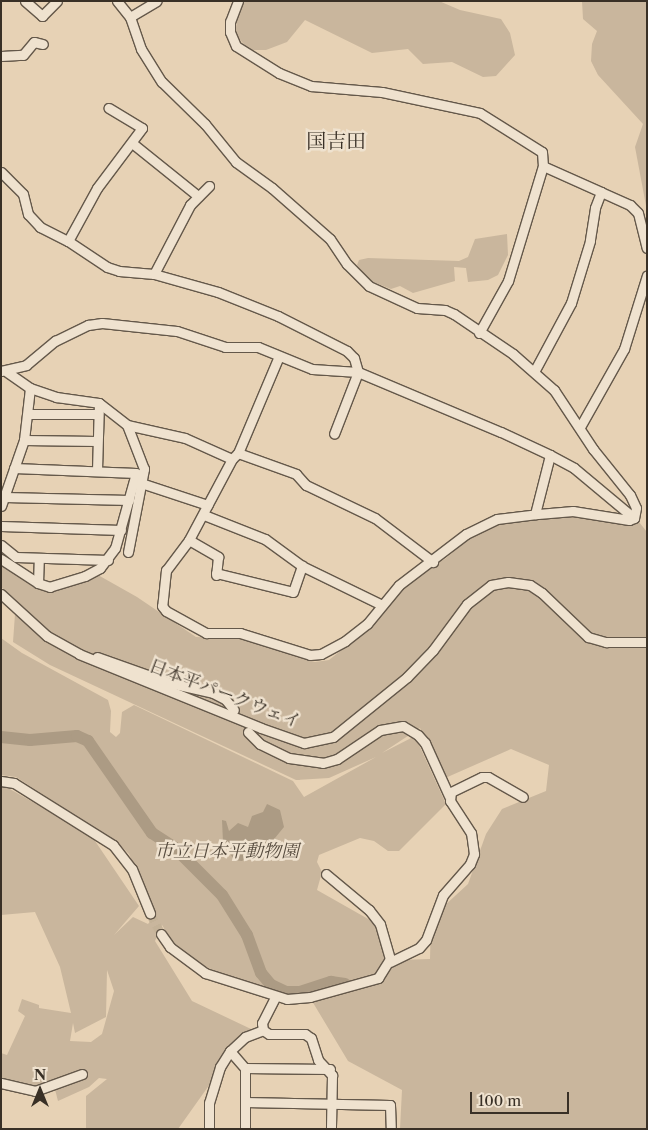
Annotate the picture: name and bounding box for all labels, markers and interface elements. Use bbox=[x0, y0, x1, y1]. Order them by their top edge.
district label: 国吉田 bbox=[306, 129, 366, 153]
street label: 日本平パークウェイ bbox=[146, 655, 304, 733]
park label: 市立日本平動物園 bbox=[155, 840, 299, 862]
north arrow bbox=[15, 1065, 65, 1115]
text: N bbox=[34, 1066, 46, 1084]
scale bar bbox=[473, 1082, 572, 1114]
text: 100 m bbox=[478, 1091, 521, 1110]

